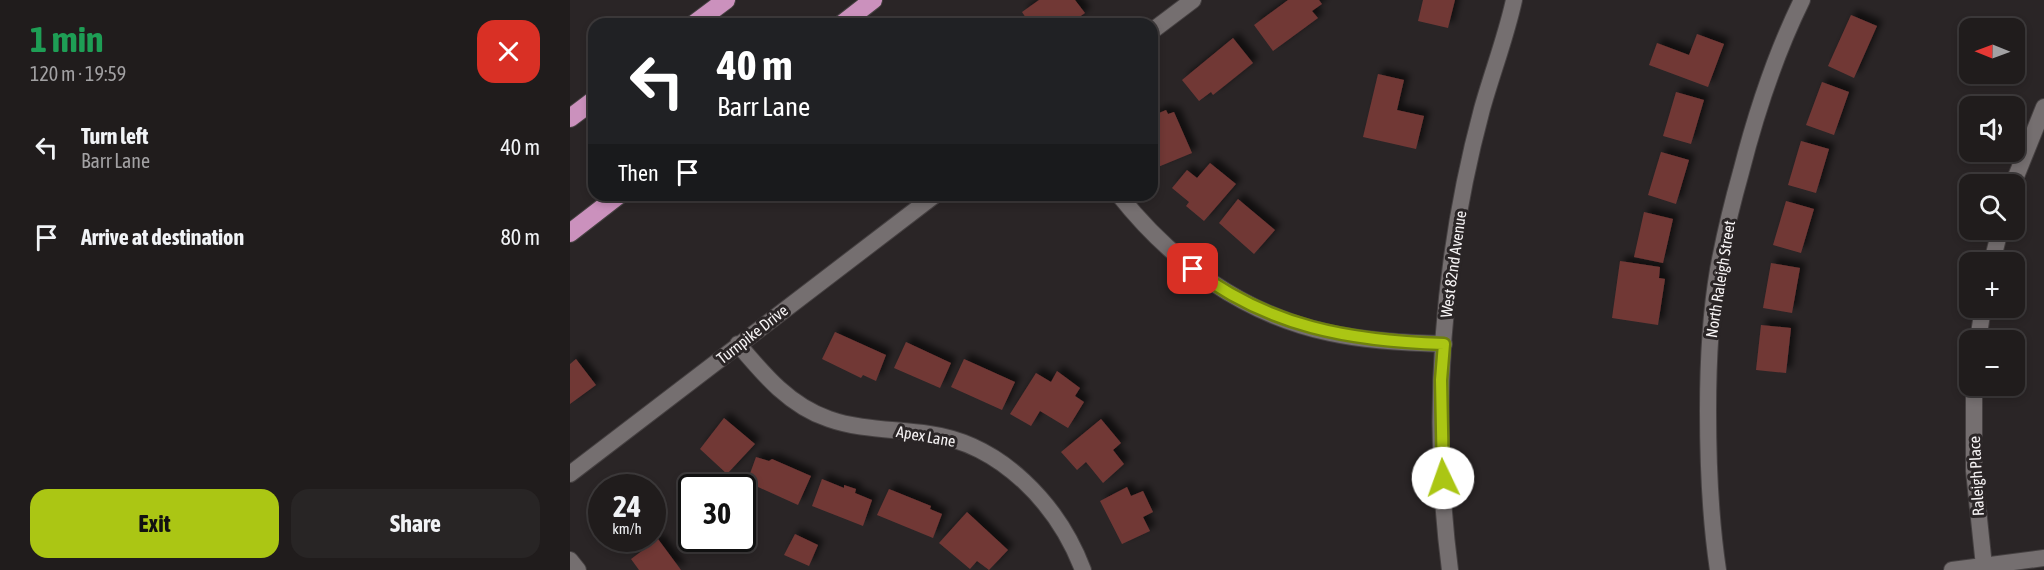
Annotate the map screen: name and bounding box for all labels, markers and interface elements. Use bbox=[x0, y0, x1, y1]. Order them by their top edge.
text: 1 min bbox=[30, 18, 104, 60]
north arrow bbox=[1959, 18, 2025, 84]
map controls bbox=[1959, 18, 2025, 396]
button: close bbox=[477, 20, 540, 83]
text: 40 m bbox=[717, 41, 792, 89]
icon: left bbox=[618, 42, 696, 120]
text: 120 m · 19:59 bbox=[30, 62, 126, 85]
text: Barr Lane bbox=[717, 91, 810, 122]
button: sound bbox=[1959, 96, 2025, 162]
text: Turn left bbox=[81, 123, 148, 149]
icon: left bbox=[30, 131, 63, 164]
text: 40 m bbox=[500, 134, 540, 160]
text: Barr Lane bbox=[81, 149, 150, 172]
icon: arrive bbox=[671, 156, 704, 189]
text: Then bbox=[618, 160, 659, 186]
button: search bbox=[1959, 174, 2025, 240]
street label: West 82nd Avenue bbox=[1437, 209, 1469, 319]
street label: North Raleigh Street bbox=[1702, 219, 1739, 339]
icon: arrive bbox=[30, 221, 63, 254]
text: Arrive at destination bbox=[81, 224, 244, 250]
text: 80 m bbox=[500, 224, 540, 250]
pin bbox=[1167, 243, 1218, 294]
icon: arrive bbox=[1176, 252, 1209, 285]
button: + bbox=[1959, 252, 2025, 318]
street label: Turnpike Drive bbox=[713, 301, 792, 368]
button: − bbox=[1959, 330, 2025, 396]
street label: Apex Lane bbox=[895, 422, 957, 451]
street label: Raleigh Place bbox=[1965, 436, 1988, 516]
position arrow bbox=[1411, 446, 1475, 510]
speed limit sign: 30 bbox=[678, 474, 756, 552]
button: Exit bbox=[30, 489, 279, 558]
button: Share bbox=[291, 489, 540, 558]
text: 24 bbox=[613, 489, 641, 523]
text: km/h bbox=[612, 520, 642, 537]

